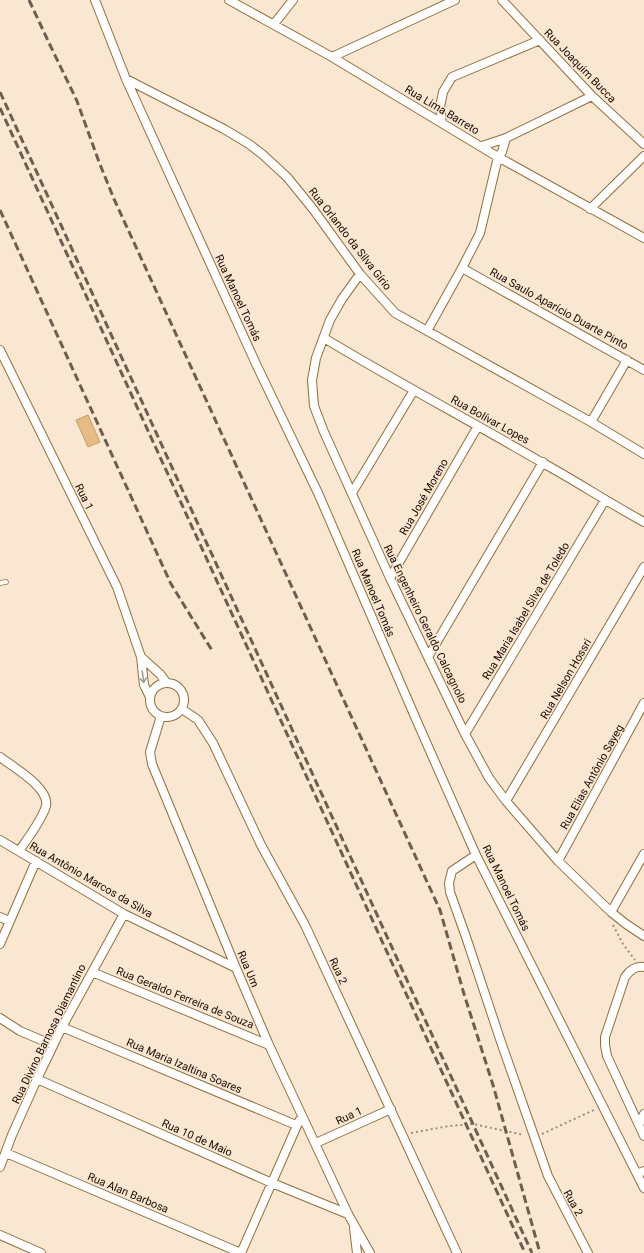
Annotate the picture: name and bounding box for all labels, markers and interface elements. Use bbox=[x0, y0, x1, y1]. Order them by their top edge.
street label: Rua Joaquim Bucca bbox=[541, 26, 619, 106]
street label: Rua Lima Barreto bbox=[403, 83, 481, 137]
street label: Rua Orlando da Silva Gírio bbox=[306, 185, 394, 293]
street label: Rua Manoel Tomás bbox=[212, 253, 264, 344]
street label: Rua Saulo Aparício Duarte Pinto bbox=[488, 266, 630, 352]
street label: Rua Bolívar Lopes bbox=[449, 393, 532, 447]
street label: Rua José Moreno bbox=[397, 457, 451, 537]
street label: Rua 1 bbox=[72, 482, 96, 512]
street label: Rua Maria Isabel Silva de Toledo bbox=[480, 540, 572, 682]
street label: Rua Engenheiro Geraldo Calcagnolo bbox=[381, 543, 469, 705]
street label: Rua Manoel Tomás bbox=[349, 547, 397, 639]
street label: Rua Nelson Hossri bbox=[538, 637, 594, 721]
one-way arrow bbox=[139, 670, 147, 683]
street label: Rua Elias Antônio Sayeg bbox=[558, 722, 626, 832]
street label: Rua Antônio Marcos da Silva bbox=[27, 839, 155, 921]
street label: Rua Manoel Tomás bbox=[480, 843, 533, 933]
street label: Rua Um bbox=[235, 949, 261, 989]
street label: Rua 2 bbox=[326, 956, 350, 986]
street label: Rua Divino Barnosa Diamantino bbox=[9, 962, 89, 1106]
street label: Rua Geraldo Ferreira de Souza bbox=[114, 964, 256, 1032]
street label: Rua Maria Izaltina Soares bbox=[124, 1036, 244, 1096]
street label: Rua 1 bbox=[334, 1104, 364, 1128]
street label: Rua 10 de Maio bbox=[160, 1117, 234, 1159]
street label: Rua Alan Barbosa bbox=[85, 1170, 171, 1216]
street label: Rua 2 bbox=[561, 1188, 585, 1218]

